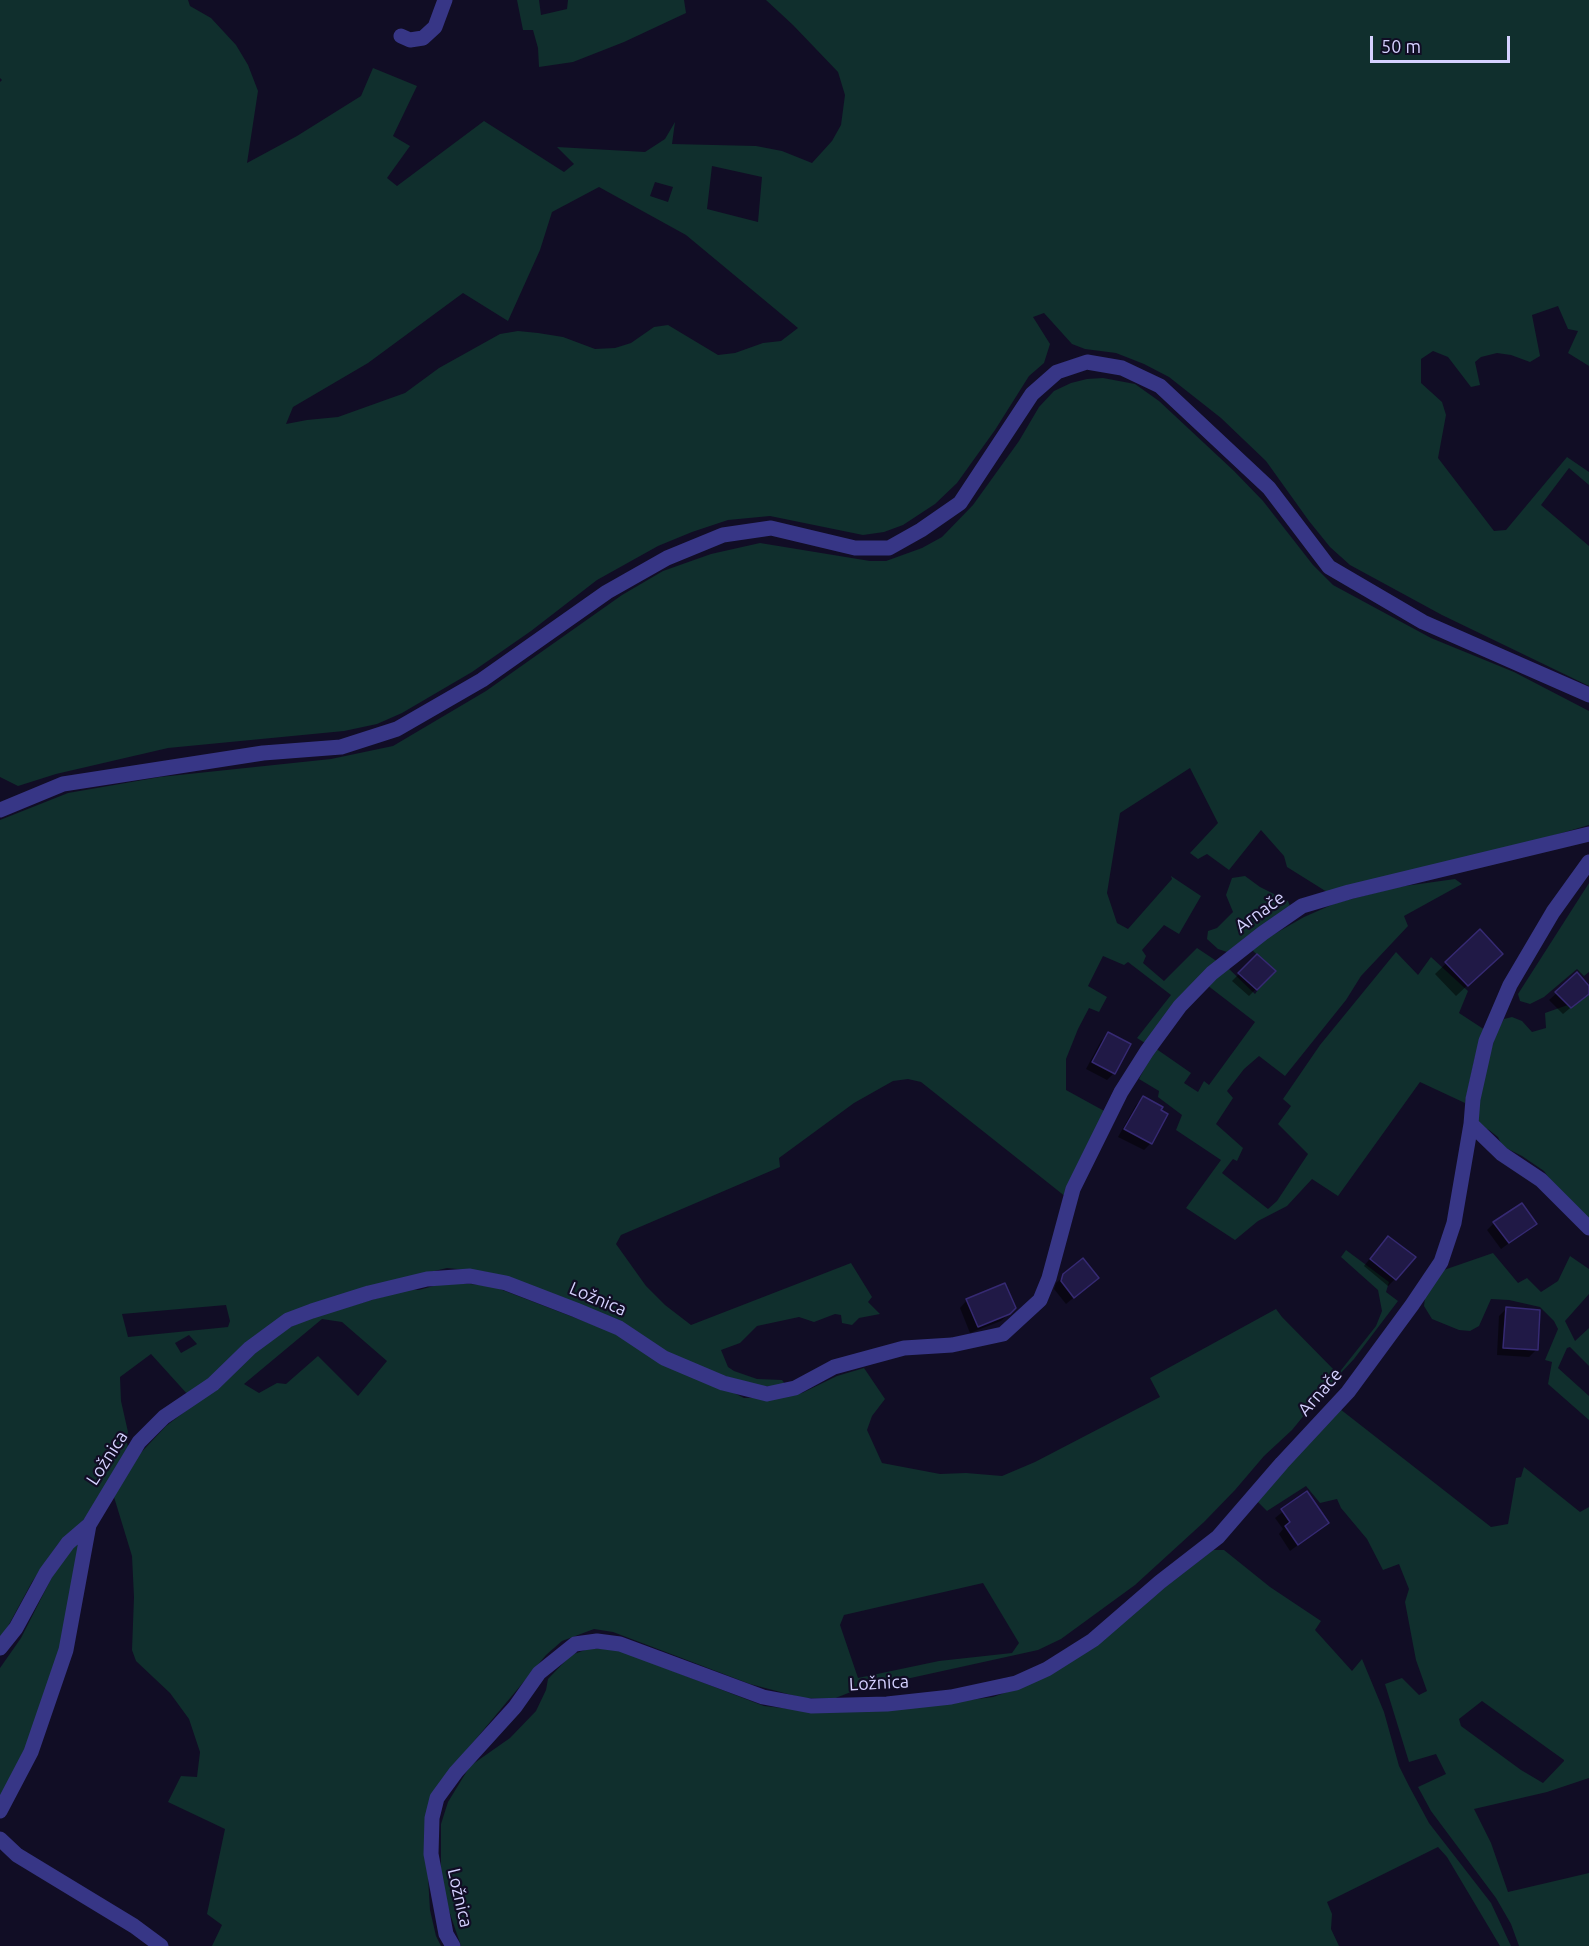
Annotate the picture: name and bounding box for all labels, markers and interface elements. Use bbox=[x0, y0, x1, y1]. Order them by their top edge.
scale bar bbox=[1373, 24, 1512, 62]
text: 50 m bbox=[1381, 36, 1421, 56]
street label: Arnače bbox=[1231, 887, 1289, 937]
street label: Ložnica bbox=[566, 1277, 630, 1321]
street label: Arnače bbox=[1293, 1364, 1347, 1420]
street label: Ložnica bbox=[82, 1427, 132, 1489]
street label: Ložnica bbox=[848, 1671, 910, 1695]
street label: Ložnica bbox=[443, 1866, 477, 1930]

